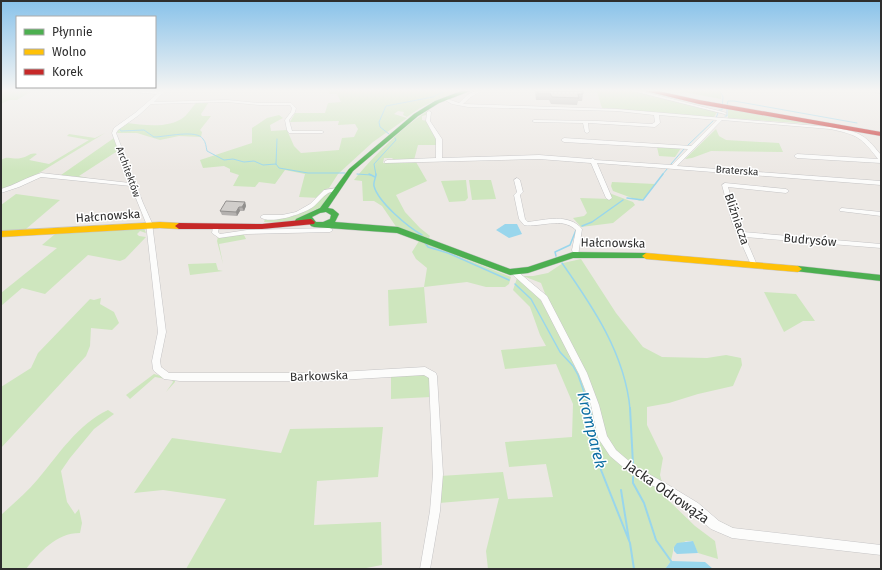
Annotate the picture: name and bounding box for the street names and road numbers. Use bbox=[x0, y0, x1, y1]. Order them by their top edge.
street label: Architektów bbox=[113, 145, 143, 199]
street label: Braterska bbox=[715, 164, 759, 178]
street label: Bliźniacza bbox=[722, 191, 752, 247]
street label: Hałcnowska bbox=[75, 207, 141, 225]
street label: Budrysów bbox=[783, 231, 837, 249]
street label: Hałcnowska bbox=[581, 235, 645, 251]
street label: Barkowska bbox=[290, 368, 348, 384]
street label: Jacka Odrowąża bbox=[622, 457, 712, 527]

